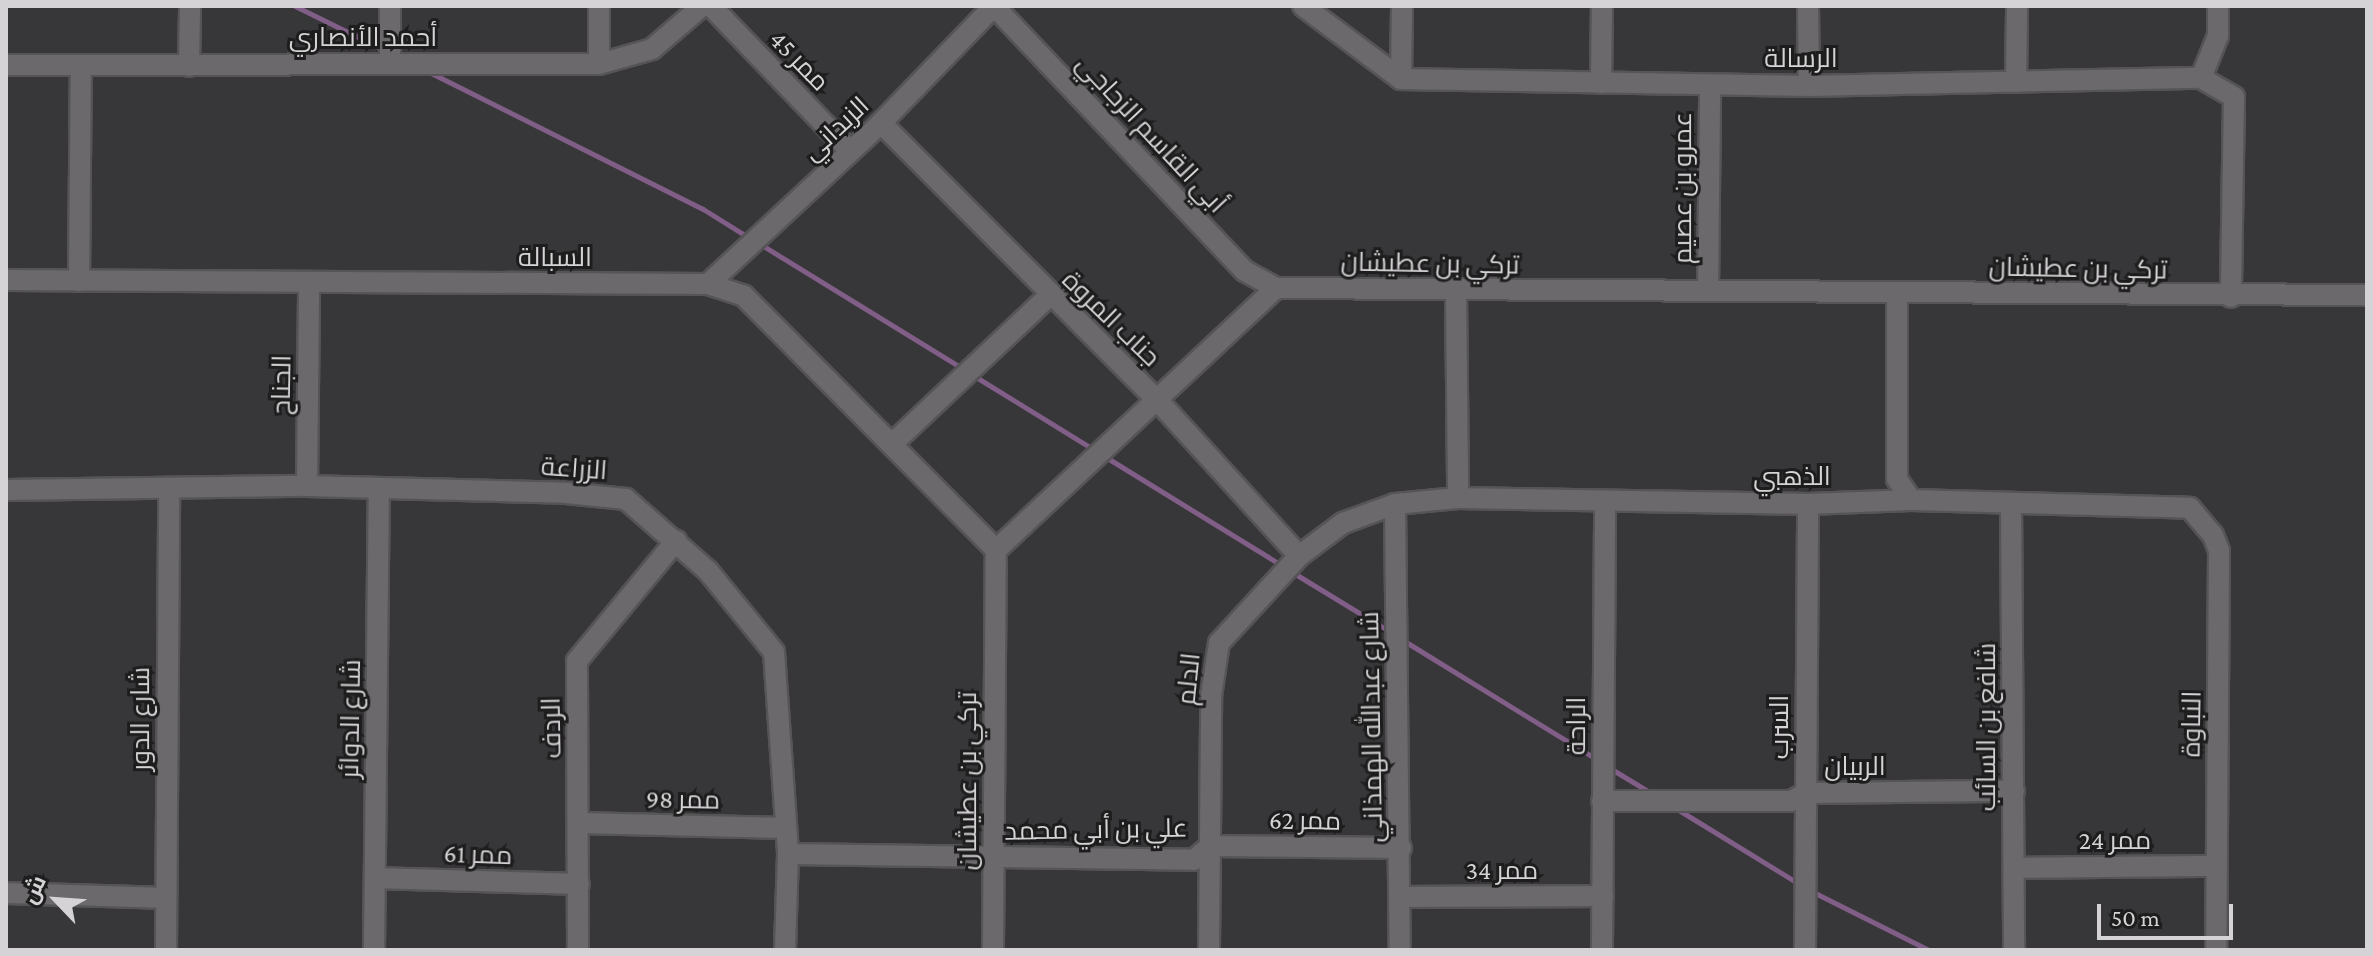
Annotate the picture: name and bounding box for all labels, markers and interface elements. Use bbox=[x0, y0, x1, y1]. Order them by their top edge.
street label: أحمد الأنصاري bbox=[289, 22, 437, 54]
street label: ممر 45 bbox=[763, 24, 835, 98]
street label: الرسالة bbox=[1764, 43, 1838, 75]
street label: أبي القاسم الزجاجي bbox=[1070, 48, 1232, 220]
street label: الزبداني bbox=[796, 90, 876, 168]
street label: عمرو بن عصيم bbox=[1667, 112, 1699, 264]
street label: السبالة bbox=[518, 242, 592, 274]
street label: تركي بن عطيشان bbox=[1340, 247, 1520, 281]
street label: تركي بن عطيشان bbox=[1988, 252, 2168, 286]
street label: جناب المروة bbox=[1056, 265, 1166, 373]
street label: الجناح bbox=[266, 355, 298, 415]
street label: الزراعة bbox=[540, 451, 608, 487]
street label: الذهبي bbox=[1753, 461, 1831, 493]
street label: شارع عبدالله الهمذاني bbox=[1354, 611, 1390, 843]
street label: شافع بن السائب bbox=[1971, 643, 2003, 811]
street label: الدلم bbox=[1171, 651, 1207, 707]
street label: شارع الدوائر bbox=[334, 659, 368, 779]
street label: شارع الدور bbox=[125, 667, 157, 771]
street label: النباوة bbox=[2176, 691, 2208, 757]
street label: تركي بن عطيشان bbox=[952, 692, 984, 870]
street label: السرب bbox=[1764, 695, 1796, 759]
street label: الردف bbox=[536, 697, 568, 759]
street label: الراحة bbox=[1561, 697, 1593, 755]
street label: الربيان bbox=[1824, 751, 1886, 783]
street label: ممر 98 bbox=[646, 784, 720, 816]
street label: ممر 62 bbox=[1269, 805, 1341, 837]
street label: علي بن أبي محمد bbox=[1004, 813, 1188, 847]
street label: ممر 24 bbox=[2079, 825, 2151, 857]
street label: ممر 61 bbox=[443, 838, 513, 872]
street label: ممر 34 bbox=[1466, 855, 1538, 887]
north arrow bbox=[16, 860, 96, 940]
text: ش bbox=[16, 872, 51, 908]
scale bar bbox=[2101, 888, 2237, 938]
text: 50 m bbox=[2111, 904, 2160, 931]

